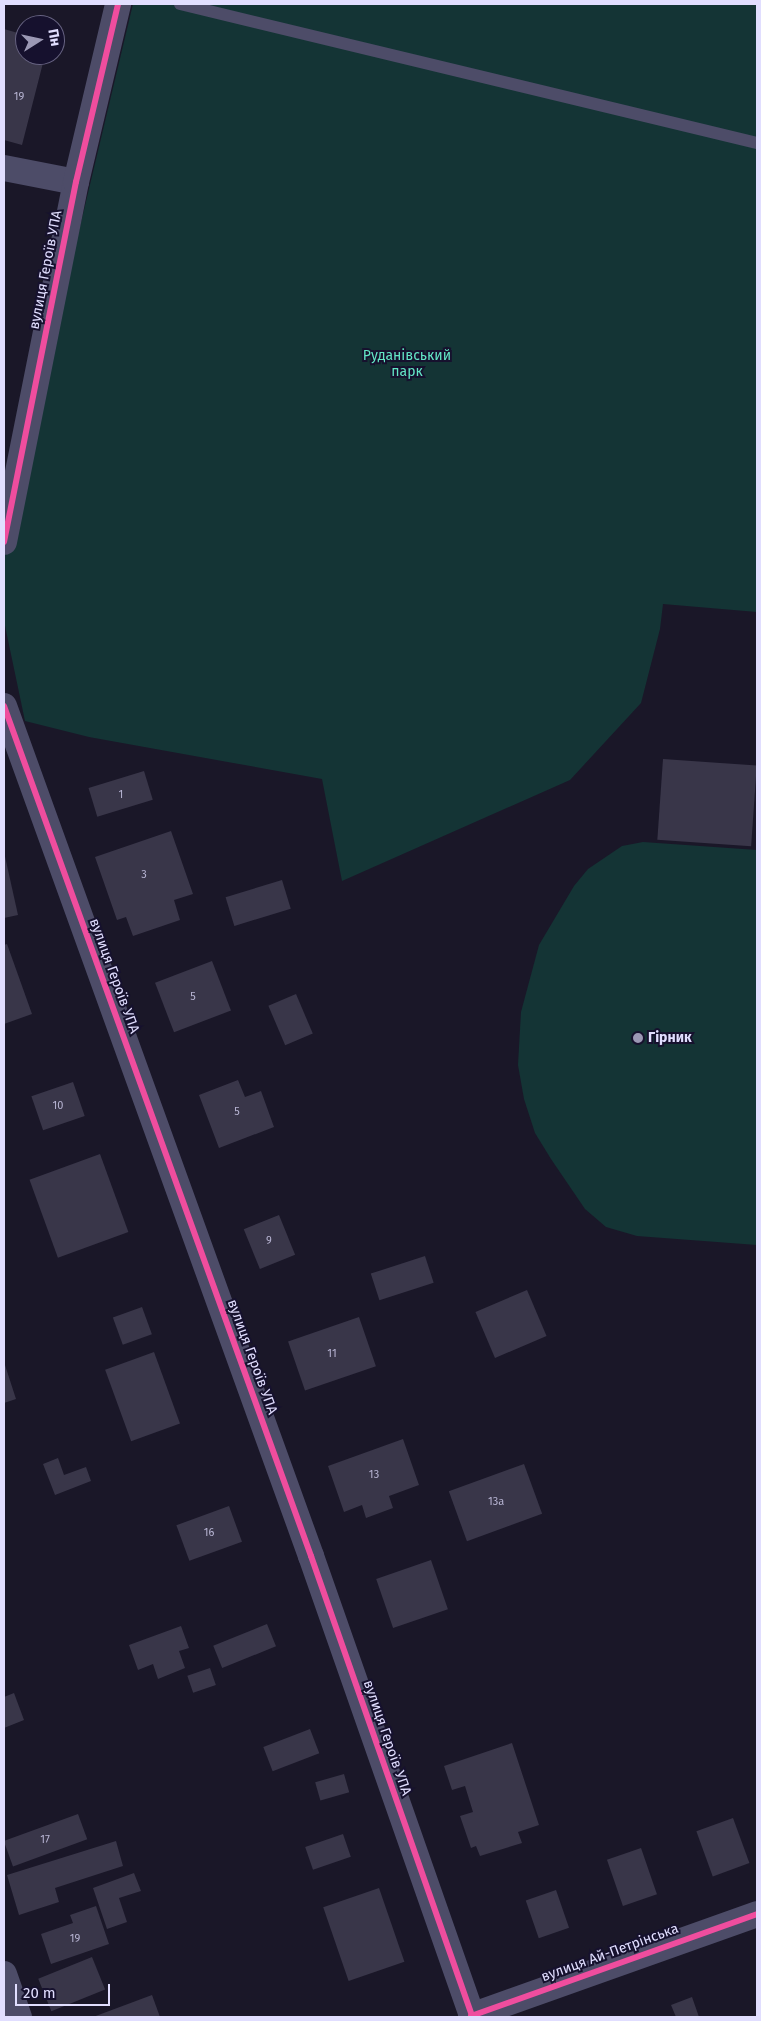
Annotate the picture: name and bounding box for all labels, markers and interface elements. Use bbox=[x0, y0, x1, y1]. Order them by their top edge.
north arrow bbox=[15, 15, 65, 65]
text: Пн bbox=[44, 27, 64, 48]
house number: 19 bbox=[14, 90, 24, 104]
street label: вулиця Героїв УПА bbox=[26, 209, 66, 331]
park label: Руданівський парк bbox=[363, 348, 451, 381]
house number: 1 bbox=[119, 788, 123, 802]
house number: 3 bbox=[141, 868, 147, 882]
street label: вулиця Героїв УПА bbox=[85, 916, 143, 1036]
house number: 5 bbox=[190, 990, 196, 1004]
place label: Гірник bbox=[648, 1030, 692, 1046]
marker: Гірник bbox=[632, 1032, 644, 1044]
house number: 10 bbox=[53, 1099, 63, 1113]
house number: 5 bbox=[234, 1105, 240, 1119]
house number: 9 bbox=[266, 1234, 272, 1248]
street label: вулиця Героїв УПА bbox=[223, 1297, 281, 1417]
house number: 11 bbox=[327, 1347, 337, 1361]
house number: 13 bbox=[369, 1468, 379, 1482]
house number: 13а bbox=[488, 1495, 504, 1509]
house number: 16 bbox=[204, 1526, 214, 1540]
street label: вулиця Героїв УПА bbox=[359, 1678, 415, 1798]
house number: 17 bbox=[40, 1833, 50, 1847]
street label: вулиця Ай-Петрінська bbox=[539, 1920, 681, 1986]
house number: 19 bbox=[70, 1932, 80, 1946]
scale bar bbox=[18, 1974, 112, 2006]
text: 20 m bbox=[23, 1984, 56, 2002]

